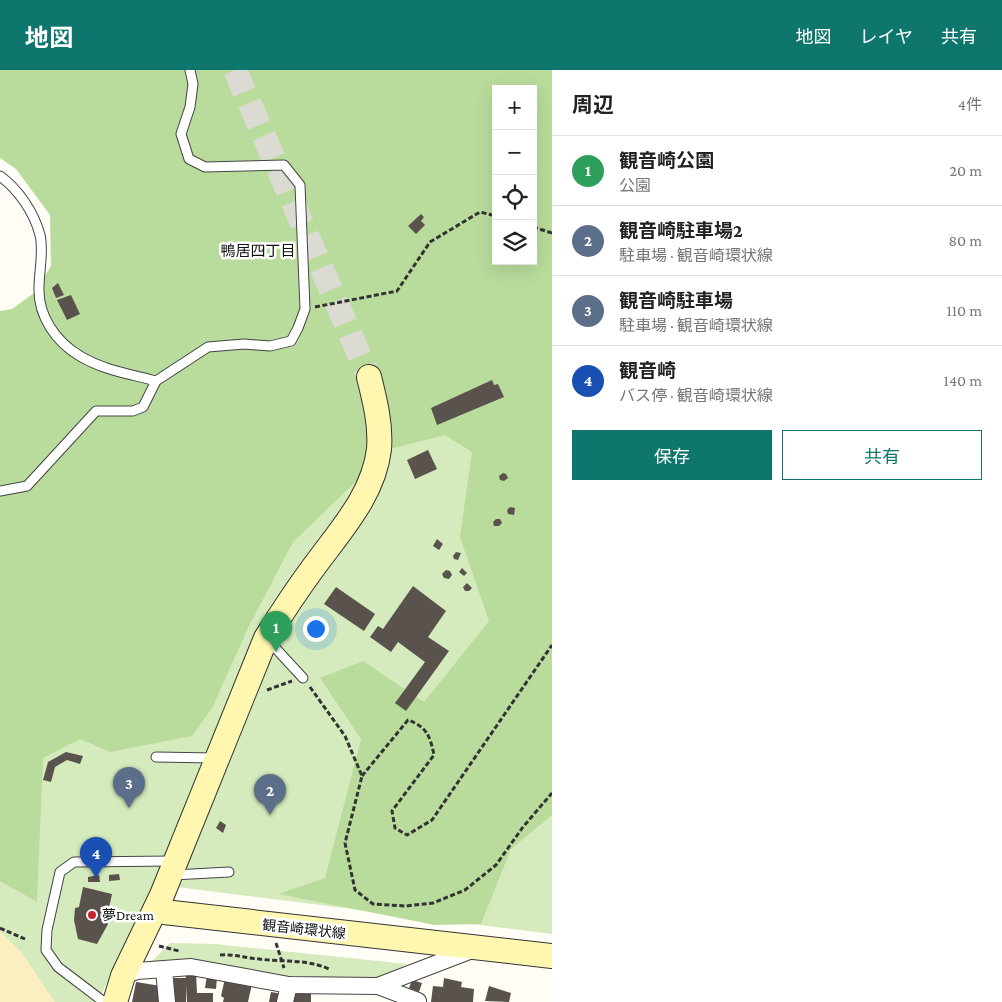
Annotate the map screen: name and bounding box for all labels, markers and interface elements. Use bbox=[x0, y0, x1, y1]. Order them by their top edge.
text: 地図 bbox=[25, 24, 73, 51]
text: 地図 bbox=[796, 27, 832, 47]
text: レイヤ bbox=[860, 27, 913, 47]
text: 共有 bbox=[941, 27, 977, 47]
map controls bbox=[492, 85, 537, 265]
button: + bbox=[492, 85, 537, 130]
text: 周辺 bbox=[572, 93, 614, 117]
text: 4件 bbox=[958, 96, 982, 113]
button: − bbox=[492, 130, 537, 175]
text: 観音崎公園 bbox=[619, 150, 714, 171]
text: 1 bbox=[585, 162, 591, 179]
text: 20 m bbox=[949, 162, 982, 179]
button: locate bbox=[492, 175, 537, 220]
text: 公園 bbox=[619, 177, 651, 194]
button: layers bbox=[492, 220, 537, 265]
text: 観音崎駐車場2 bbox=[619, 220, 743, 241]
text: 2 bbox=[584, 232, 592, 249]
text: 80 m bbox=[948, 232, 982, 249]
district label: 鴨居四丁目 bbox=[220, 243, 296, 259]
text: 駐車場 · 観音崎環状線 bbox=[619, 247, 773, 264]
text: 観音崎駐車場 bbox=[619, 290, 733, 311]
text: 3 bbox=[584, 302, 592, 319]
text: 110 m bbox=[946, 302, 982, 319]
text: 駐車場 · 観音崎環状線 bbox=[619, 317, 773, 334]
text: 観音崎 bbox=[619, 360, 676, 381]
text: 4 bbox=[584, 372, 592, 389]
text: 140 m bbox=[944, 372, 982, 389]
text: バス停 · 観音崎環状線 bbox=[619, 387, 773, 404]
button: 保存 bbox=[572, 430, 772, 480]
button: 共有 bbox=[782, 430, 982, 480]
pin: 1 bbox=[260, 611, 292, 652]
your location bbox=[303, 616, 329, 642]
pin: 3 bbox=[113, 767, 145, 808]
pin: 2 bbox=[254, 774, 286, 815]
pin: 4 bbox=[80, 837, 112, 878]
place label: 夢Dream bbox=[102, 907, 154, 923]
marker: 夢Dream bbox=[86, 909, 98, 921]
street label: 観音崎環状線 bbox=[261, 917, 347, 941]

